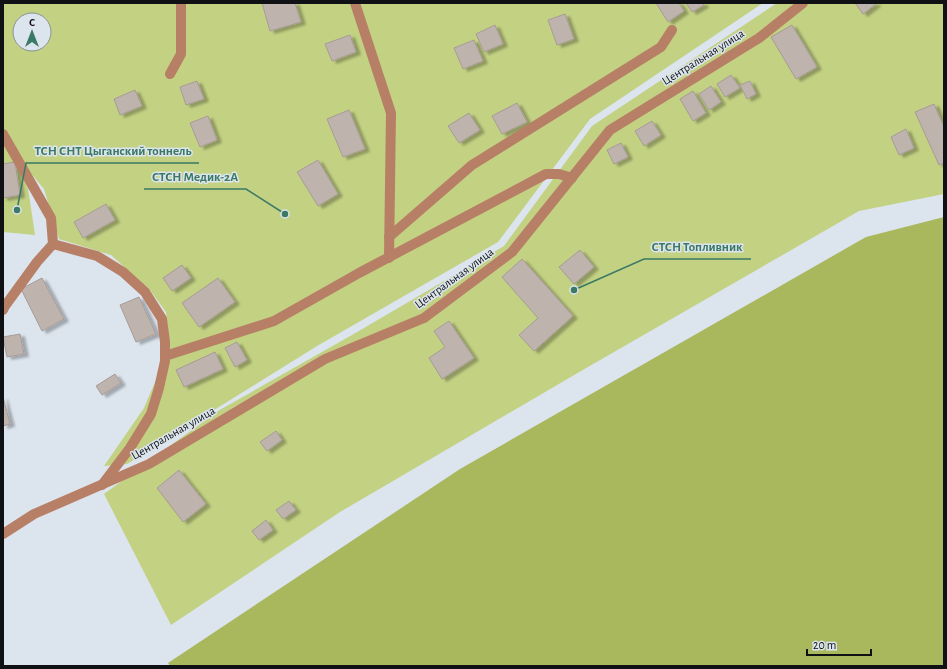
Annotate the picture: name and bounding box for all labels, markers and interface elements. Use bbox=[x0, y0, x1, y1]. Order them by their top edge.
north arrow bbox=[12, 12, 52, 52]
text: С bbox=[29, 17, 35, 28]
street label: Центральная улица bbox=[660, 27, 747, 88]
callout: ТСН СНТ Цыганский тоннель bbox=[26, 138, 199, 163]
text: ТСН СНТ Цыганский тоннель bbox=[35, 145, 191, 158]
callout: СТСН Медик-2А bbox=[144, 164, 246, 189]
text: СТСН Медик-2А bbox=[152, 171, 238, 184]
callout: СТСН Топливник bbox=[644, 234, 751, 259]
text: СТСН Топливник bbox=[652, 241, 743, 254]
street label: Центральная улица bbox=[412, 245, 497, 311]
street label: Центральная улица bbox=[129, 404, 218, 463]
scale bar bbox=[807, 631, 871, 657]
text: 20 m bbox=[813, 639, 836, 651]

